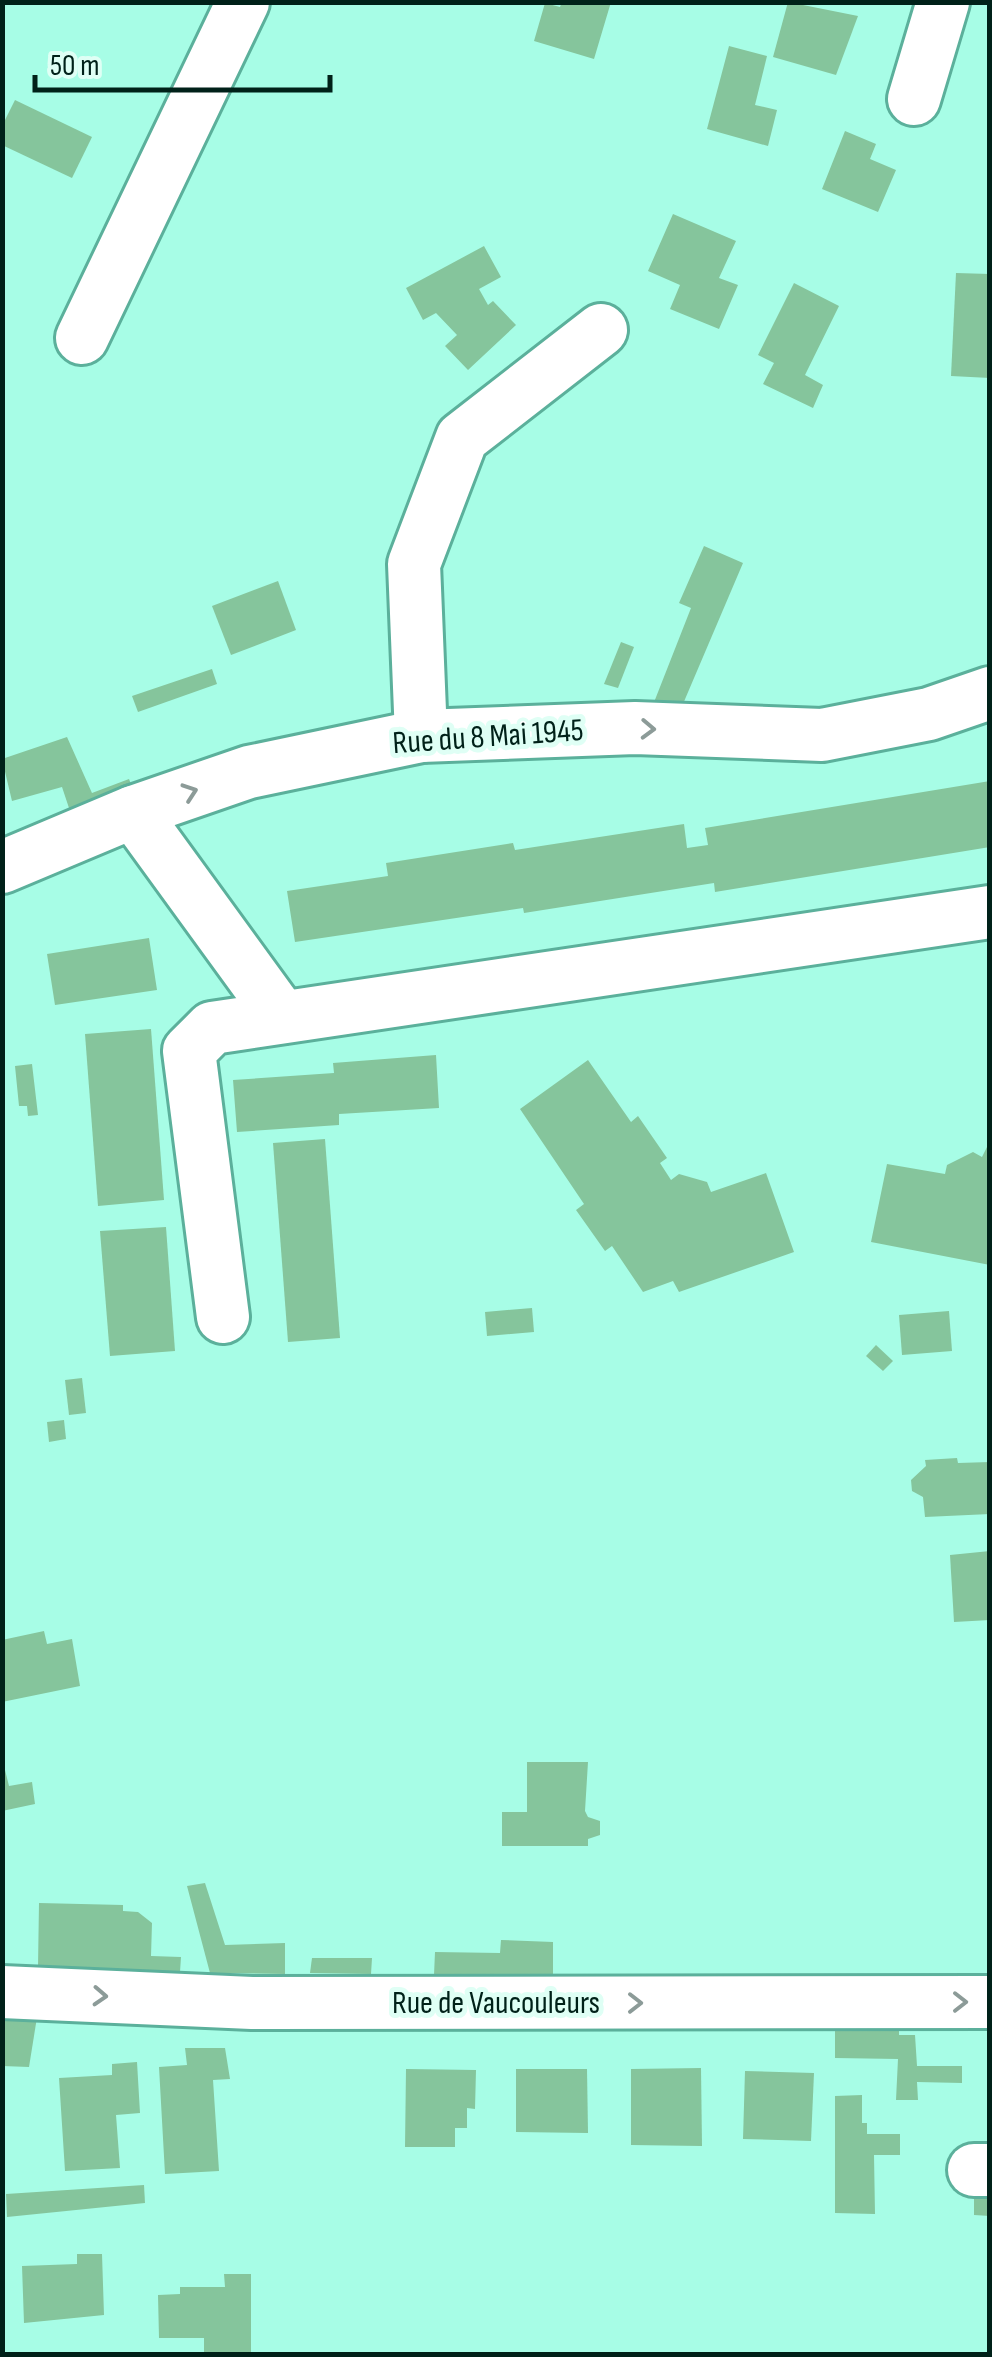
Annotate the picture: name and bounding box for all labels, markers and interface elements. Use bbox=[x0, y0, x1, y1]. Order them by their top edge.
scale bar bbox=[35, 30, 330, 92]
text: 50 m bbox=[50, 48, 99, 84]
street label: Rue du 8 Mai 1945 bbox=[391, 711, 585, 763]
one-way arrow bbox=[641, 719, 657, 740]
one-way arrow bbox=[181, 783, 198, 804]
street label: Rue de Vaucouleurs bbox=[392, 1984, 600, 2023]
one-way arrow bbox=[92, 1985, 108, 2006]
one-way arrow bbox=[952, 1991, 968, 2013]
one-way arrow bbox=[628, 1992, 643, 2014]

